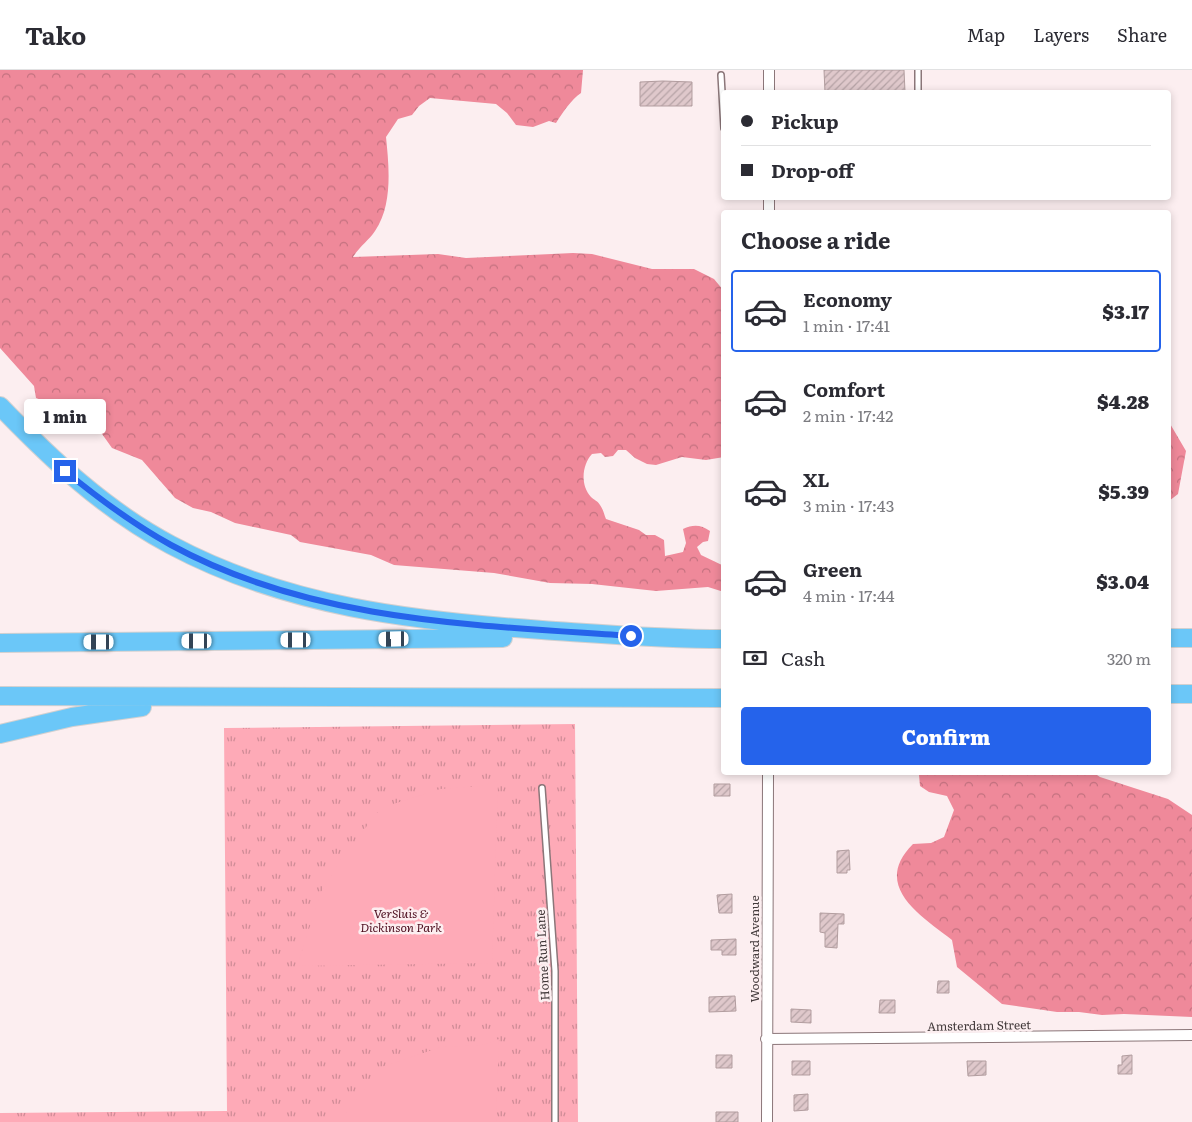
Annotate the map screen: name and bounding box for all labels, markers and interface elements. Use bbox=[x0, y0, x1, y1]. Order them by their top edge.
text: Tako bbox=[25, 17, 86, 52]
text: Map bbox=[967, 21, 1005, 48]
text: Layers bbox=[1033, 21, 1089, 48]
text: Share bbox=[1117, 21, 1167, 48]
text: Pickup bbox=[771, 107, 839, 135]
text: Drop-off bbox=[771, 156, 854, 184]
text: Choose a ride bbox=[741, 223, 890, 256]
text: Economy bbox=[803, 285, 892, 313]
icon: car bbox=[743, 289, 788, 334]
text: $3.17 bbox=[1102, 297, 1149, 325]
text: 1 min · 17:41 bbox=[803, 313, 890, 337]
text: Comfort bbox=[803, 375, 885, 403]
icon: car bbox=[743, 379, 788, 424]
text: $4.28 bbox=[1097, 387, 1149, 415]
callout: 1 min bbox=[24, 398, 106, 434]
text: 2 min · 17:42 bbox=[803, 403, 893, 427]
text: 1 min bbox=[43, 404, 87, 428]
route end bbox=[54, 460, 76, 482]
text: XL bbox=[803, 465, 830, 493]
icon: car bbox=[743, 469, 788, 514]
text: $5.39 bbox=[1098, 477, 1149, 505]
text: 3 min · 17:43 bbox=[803, 493, 894, 517]
text: Green bbox=[803, 555, 862, 583]
icon: car bbox=[743, 559, 788, 604]
text: $3.04 bbox=[1096, 567, 1149, 595]
text: 4 min · 17:44 bbox=[803, 583, 895, 607]
route start bbox=[620, 625, 642, 647]
car bbox=[378, 631, 409, 647]
car bbox=[281, 633, 311, 648]
car bbox=[182, 634, 212, 649]
car bbox=[84, 635, 114, 650]
icon: cash bbox=[741, 644, 769, 672]
text: Cash bbox=[781, 644, 825, 672]
text: 320 m bbox=[1107, 646, 1151, 670]
button: Confirm bbox=[741, 707, 1151, 765]
street label: Woodward Avenue bbox=[745, 895, 763, 1003]
park label: VerSluis & Dickinson Park bbox=[360, 904, 442, 936]
street label: Home Run Lane bbox=[531, 909, 553, 1001]
street label: Amsterdam Street bbox=[927, 1015, 1031, 1035]

